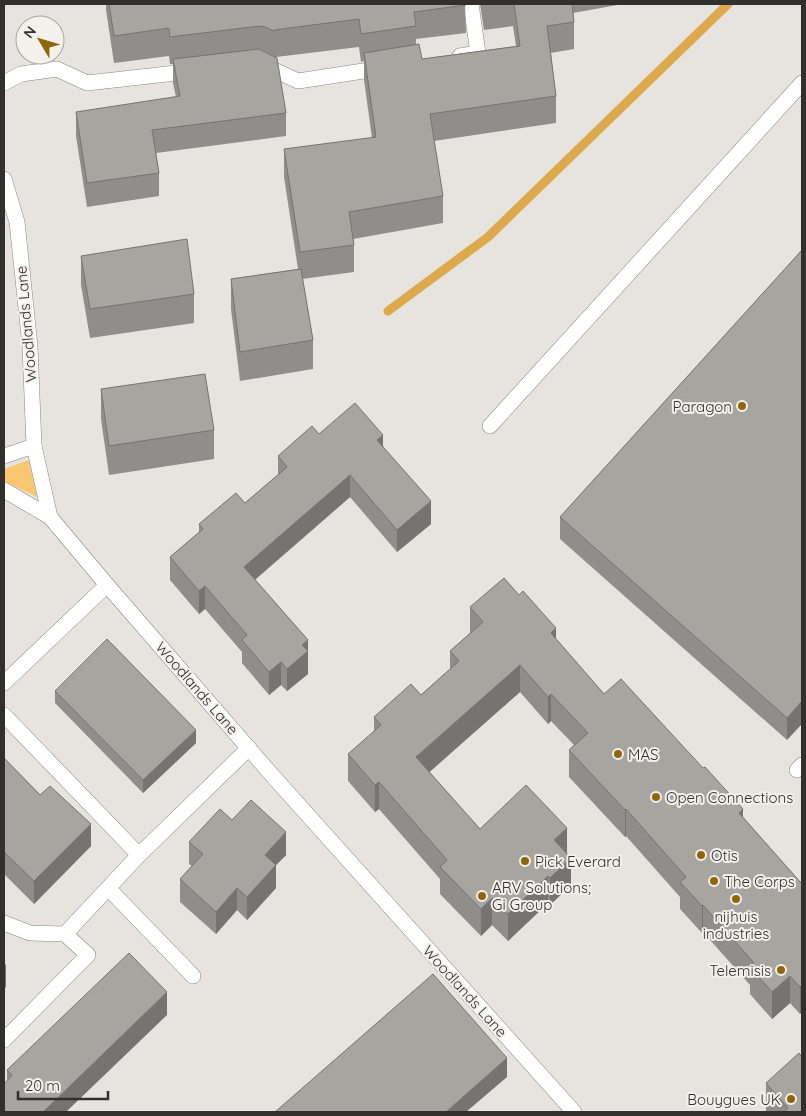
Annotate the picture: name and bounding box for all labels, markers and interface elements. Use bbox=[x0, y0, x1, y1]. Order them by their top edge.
north arrow bbox=[15, 15, 65, 65]
text: N bbox=[19, 22, 40, 42]
street label: Woodlands Lane bbox=[11, 265, 41, 383]
place label: Paragon bbox=[673, 397, 732, 416]
marker: Paragon bbox=[736, 400, 748, 412]
street label: Woodlands Lane bbox=[151, 638, 243, 738]
place label: MAS bbox=[628, 745, 659, 764]
marker: MAS bbox=[612, 748, 624, 760]
place label: Open Connections bbox=[666, 788, 793, 807]
marker: Open Connections bbox=[650, 791, 662, 803]
place label: Otis bbox=[711, 846, 738, 865]
marker: Otis bbox=[695, 849, 707, 861]
place label: Pick Everard bbox=[535, 852, 621, 871]
marker: Pick Everard bbox=[519, 855, 531, 867]
place label: The Corps bbox=[724, 872, 795, 891]
marker: The Corps bbox=[708, 875, 720, 887]
place label: ARV Solutions; Gi Group bbox=[492, 878, 591, 914]
marker: ARV Solutions; Gi Group bbox=[476, 890, 488, 902]
marker: nijhuis industries bbox=[730, 893, 742, 905]
place label: nijhuis industries bbox=[703, 907, 769, 943]
street label: Woodlands Lane bbox=[419, 941, 511, 1041]
place label: Telemisis bbox=[709, 961, 771, 980]
marker: Telemisis bbox=[775, 964, 787, 976]
scale bar bbox=[18, 1068, 108, 1100]
text: 20 m bbox=[25, 1076, 60, 1095]
place label: Bouygues UK bbox=[687, 1090, 781, 1109]
marker: Bouygues UK bbox=[785, 1093, 797, 1105]

